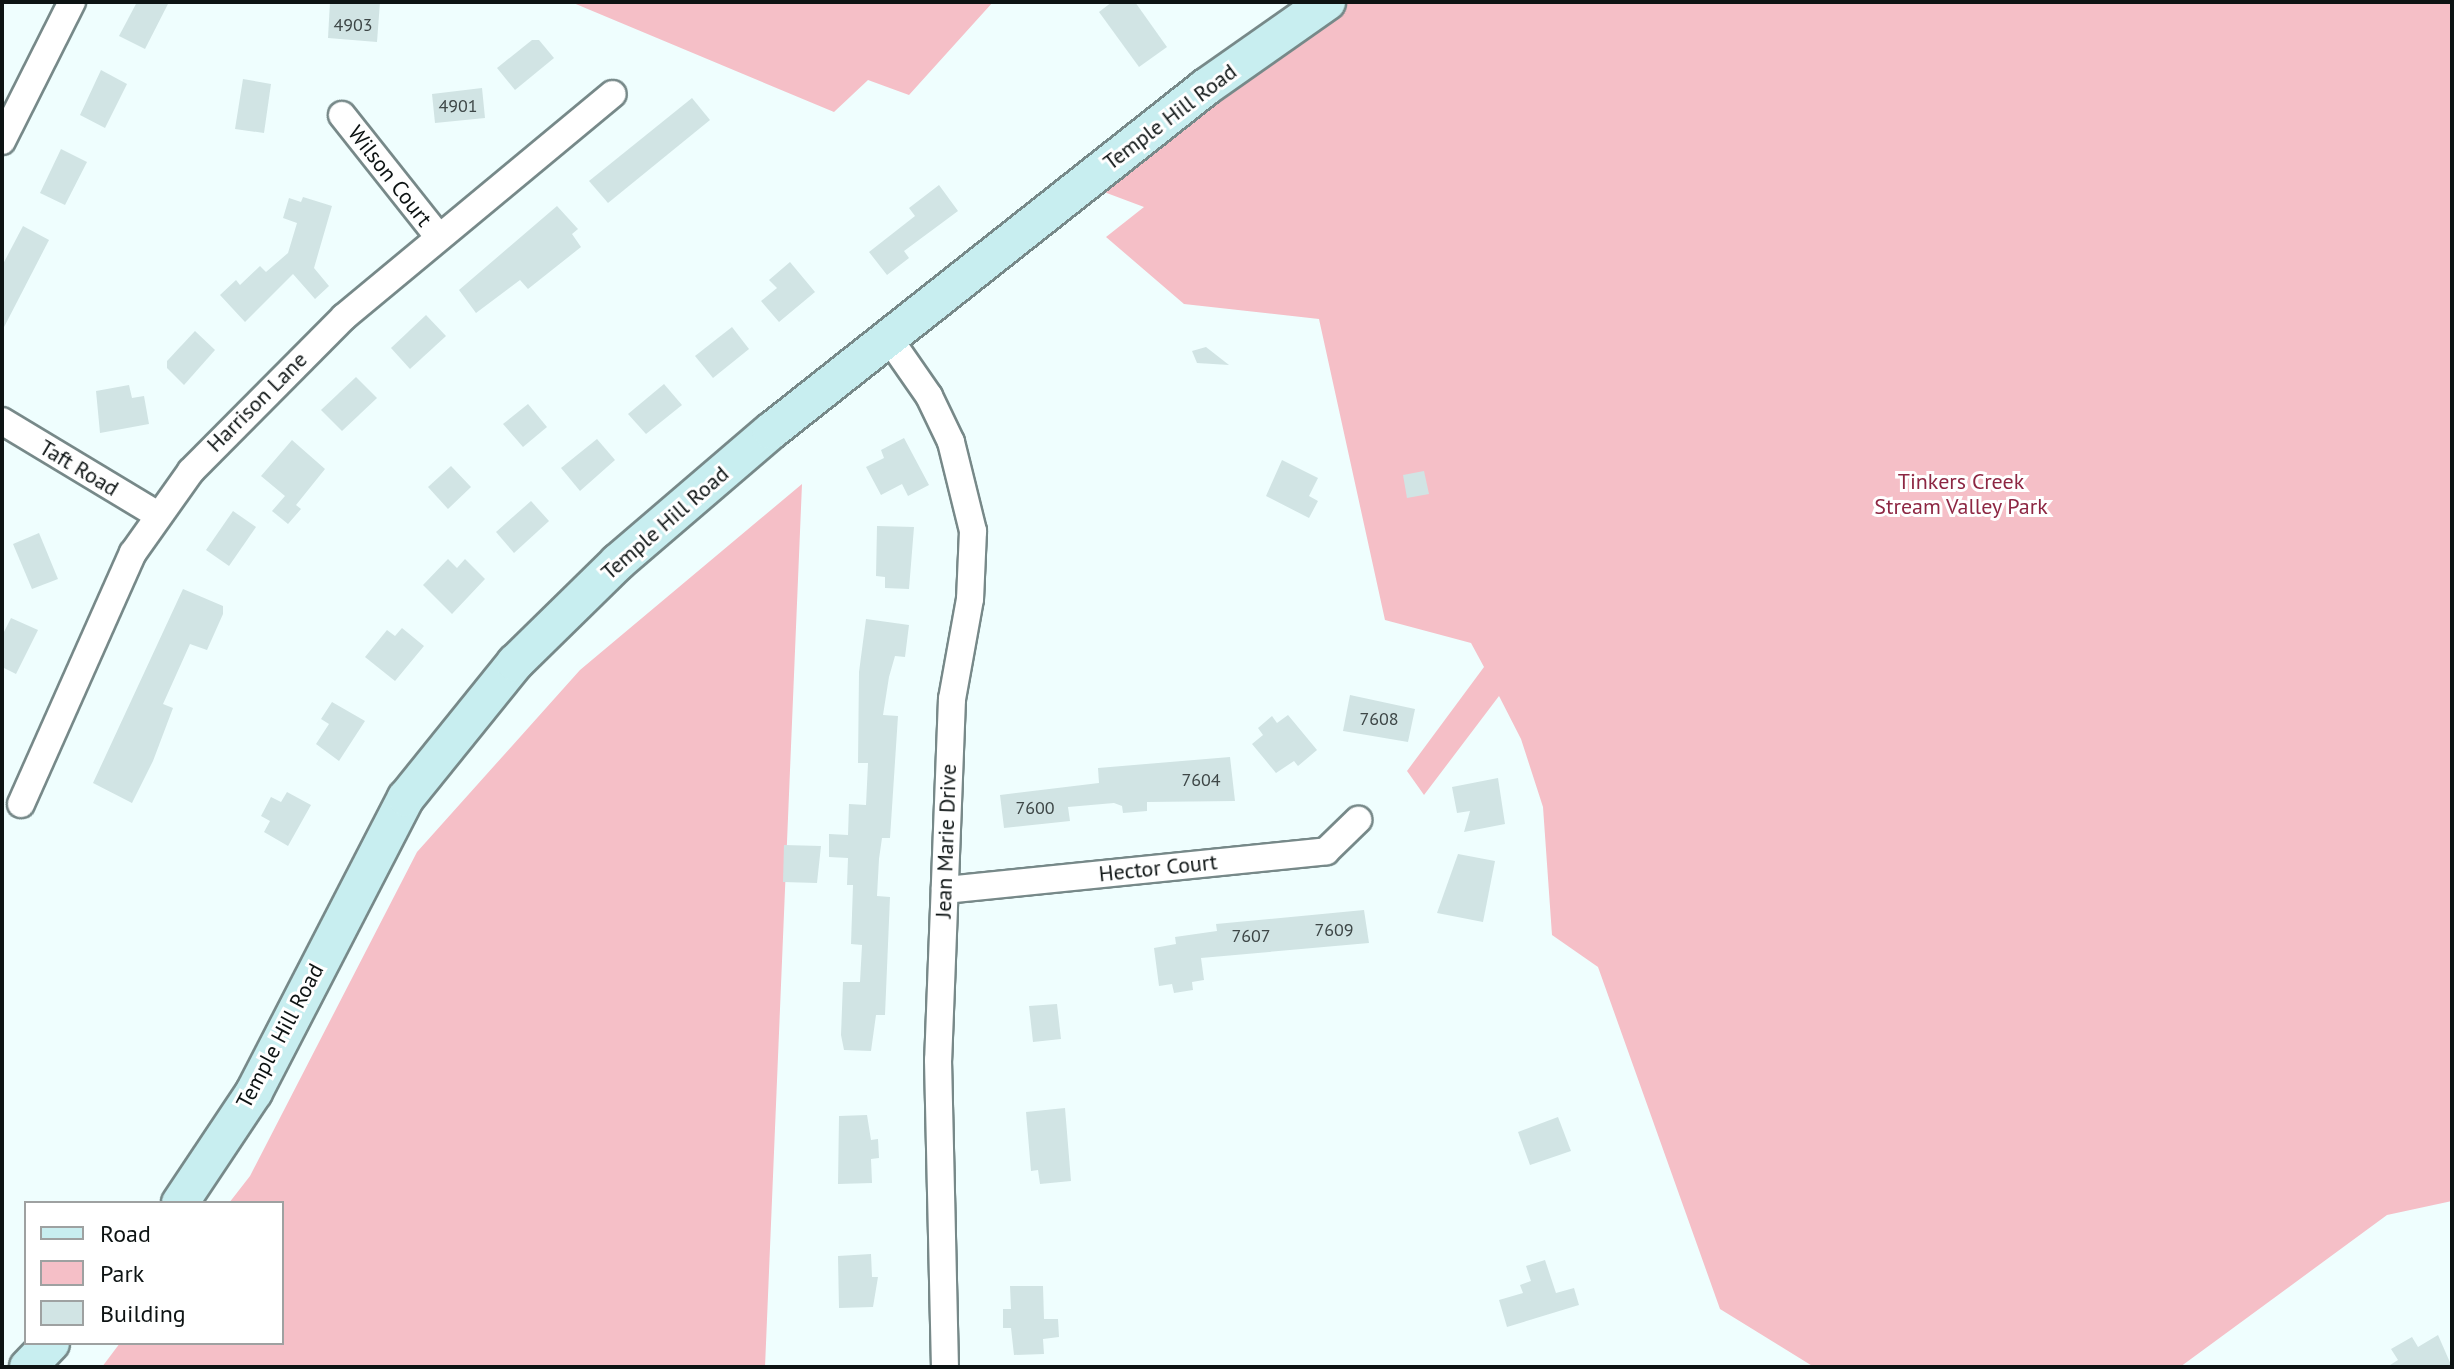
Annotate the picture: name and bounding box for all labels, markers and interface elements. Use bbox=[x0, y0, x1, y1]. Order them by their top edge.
house number: 4903 bbox=[333, 14, 373, 36]
street label: Temple Hill Road bbox=[1098, 58, 1242, 176]
house number: 4901 bbox=[438, 95, 478, 117]
street label: Wilson Court bbox=[342, 120, 438, 232]
street label: Harrison Lane bbox=[202, 347, 312, 457]
street label: Taft Road bbox=[35, 434, 123, 502]
street label: Temple Hill Road bbox=[596, 461, 734, 585]
park label: Tinkers Creek Stream Valley Park bbox=[1874, 468, 2048, 520]
house number: 7608 bbox=[1359, 708, 1399, 730]
street label: Jean Marie Drive bbox=[930, 763, 962, 919]
house number: 7604 bbox=[1181, 769, 1221, 791]
house number: 7600 bbox=[1015, 797, 1055, 819]
street label: Hector Court bbox=[1097, 849, 1219, 887]
house number: 7609 bbox=[1314, 919, 1354, 941]
house number: 7607 bbox=[1231, 925, 1271, 947]
street label: Temple Hill Road bbox=[231, 959, 329, 1113]
legend bbox=[24, 1201, 284, 1345]
text: Road bbox=[100, 1218, 151, 1249]
text: Park bbox=[100, 1258, 144, 1289]
text: Building bbox=[100, 1298, 186, 1329]

